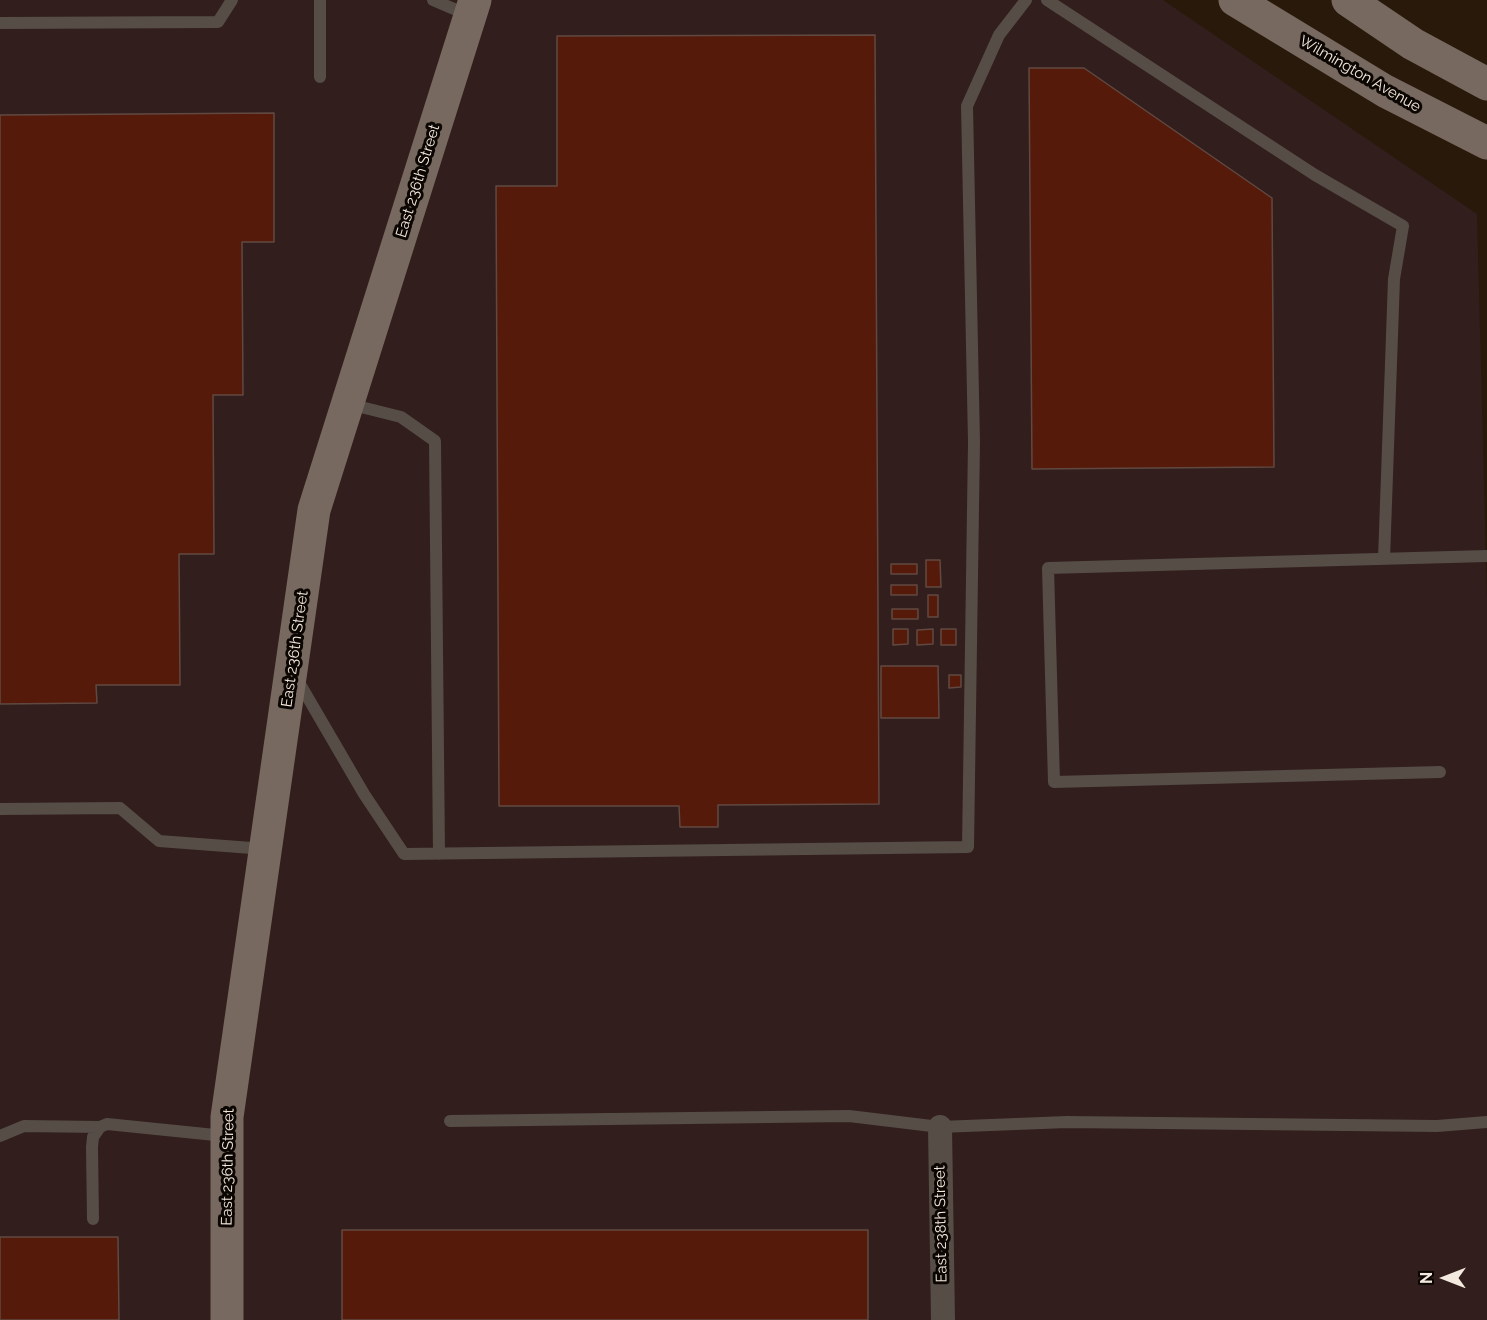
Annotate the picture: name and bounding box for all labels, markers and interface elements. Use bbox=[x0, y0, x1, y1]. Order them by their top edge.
street label: Wilmington Avenue bbox=[1296, 32, 1424, 116]
street label: East 236th Street bbox=[392, 122, 444, 240]
street label: East 236th Street bbox=[278, 590, 312, 708]
street label: East 236th Street bbox=[218, 1108, 238, 1226]
street label: East 238th Street bbox=[931, 1165, 951, 1283]
north arrow bbox=[1415, 1248, 1475, 1308]
text: N bbox=[1417, 1272, 1436, 1284]

